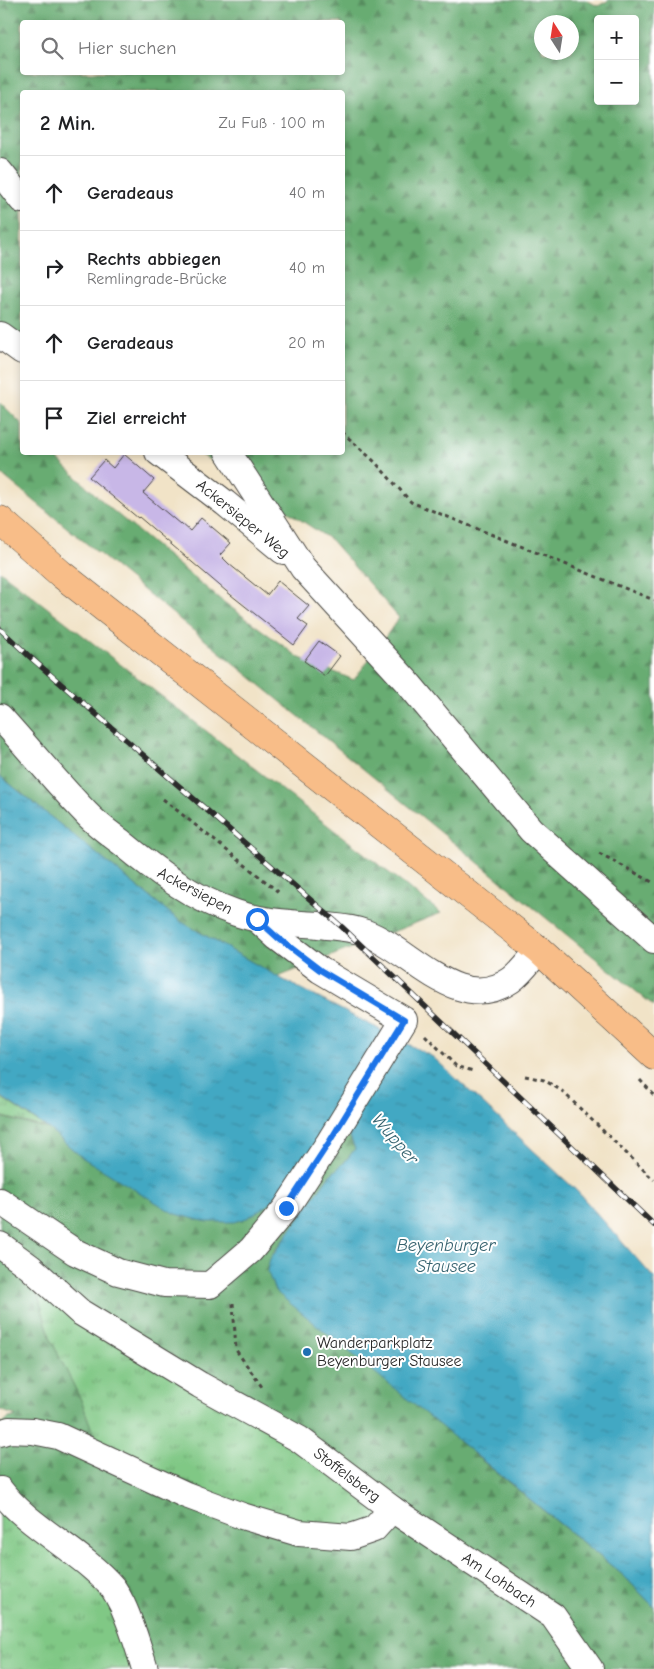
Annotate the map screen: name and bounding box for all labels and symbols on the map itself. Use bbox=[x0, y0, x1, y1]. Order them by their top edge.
north arrow bbox=[534, 15, 579, 60]
street label: Ackersieper Weg bbox=[193, 476, 293, 562]
street label: Ackersiepen bbox=[154, 864, 236, 918]
route start bbox=[246, 908, 269, 931]
water label: Wupper bbox=[367, 1109, 423, 1169]
route end bbox=[275, 1197, 298, 1220]
water label: Beyenburger Stausee bbox=[397, 1235, 496, 1277]
place label: Wanderparkplatz Beyenburger Stausee bbox=[317, 1334, 462, 1370]
marker: Wanderparkplatz Beyenburger Stausee bbox=[301, 1346, 313, 1358]
street label: Stoffelsberg bbox=[310, 1444, 384, 1506]
street label: Am Lohbach bbox=[458, 1549, 540, 1611]

